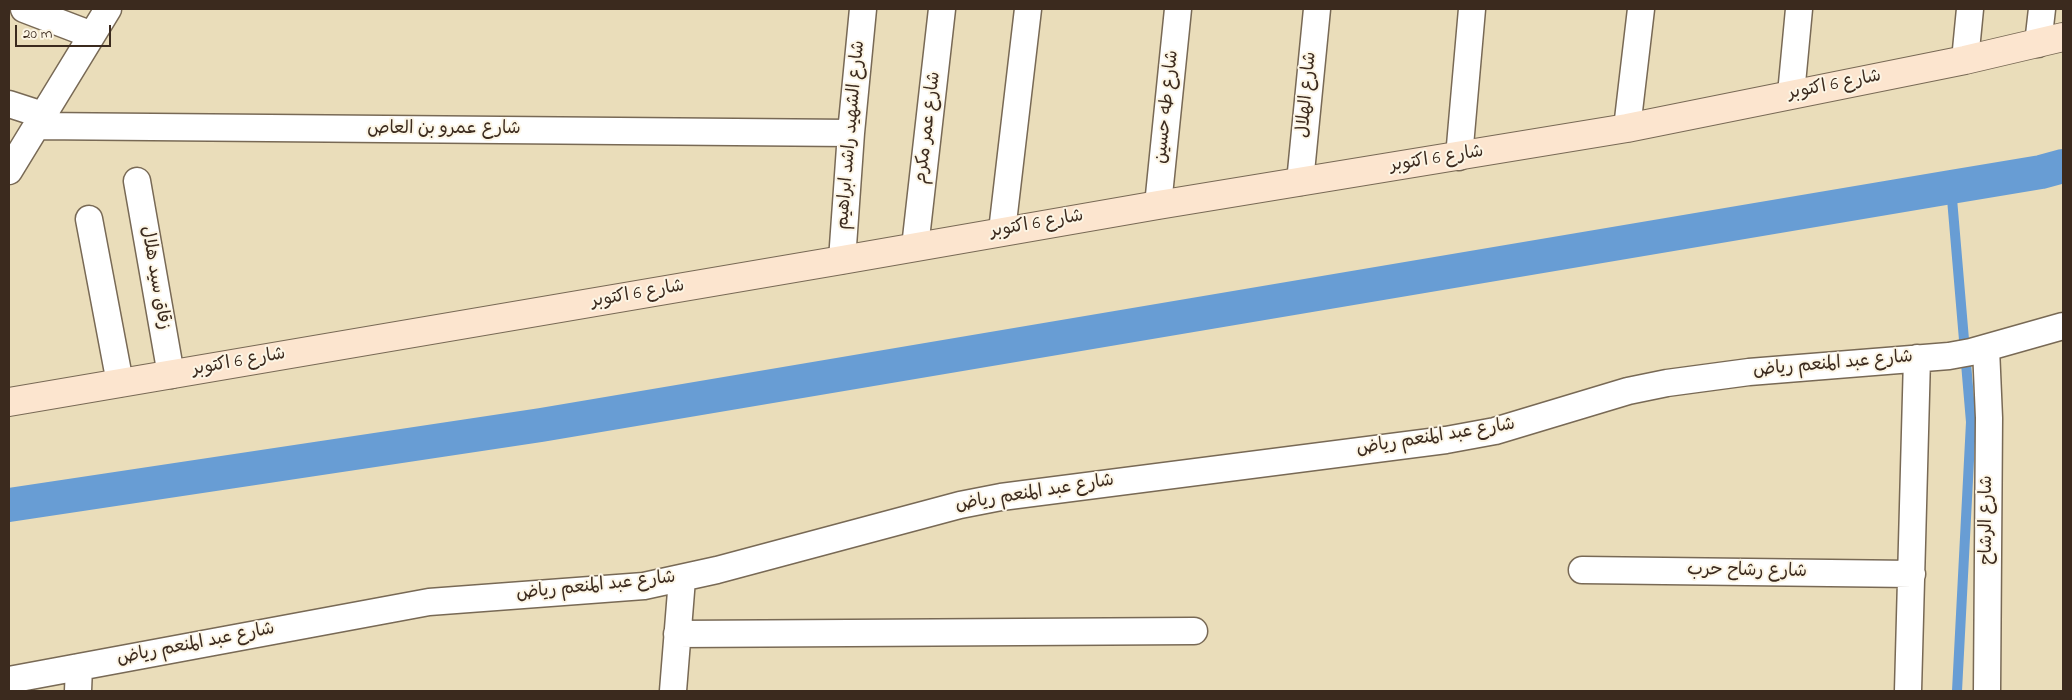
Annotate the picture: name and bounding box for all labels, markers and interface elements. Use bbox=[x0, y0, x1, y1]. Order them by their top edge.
scale bar bbox=[18, 15, 114, 47]
text: 20 m bbox=[23, 23, 52, 45]
street label: شارع الشهيد راشد ابراهيم bbox=[833, 40, 871, 230]
street label: شارع طه حسين bbox=[1151, 49, 1185, 165]
street label: شارع الهلال bbox=[1293, 51, 1323, 139]
street label: شارع 6 اكتوبر bbox=[1787, 66, 1883, 106]
street label: شارع عمر مكرم bbox=[911, 71, 947, 185]
street label: شارع عمرو بن العاص bbox=[367, 119, 521, 141]
street label: شارع 6 اكتوبر bbox=[1389, 142, 1485, 178]
street label: شارع 6 اكتوبر bbox=[989, 206, 1085, 244]
street label: زقاق سيد هلال bbox=[134, 224, 174, 332]
street label: شارع 6 اكتوبر bbox=[590, 276, 686, 314]
street label: شارع 6 اكتوبر bbox=[191, 344, 287, 382]
street label: شارع عبد المنعم رياض bbox=[1752, 347, 1914, 383]
street label: شارع عبد المنعم رياض bbox=[1355, 415, 1517, 461]
street label: شارع عبد المنعم رياض bbox=[954, 471, 1116, 517]
street label: شارع الرشاح bbox=[1977, 475, 1999, 565]
street label: شارع رشاح حرب bbox=[1687, 560, 1807, 584]
street label: شارع عبد المنعم رياض bbox=[515, 568, 677, 606]
street label: شارع عبد المنعم رياض bbox=[115, 619, 277, 671]

